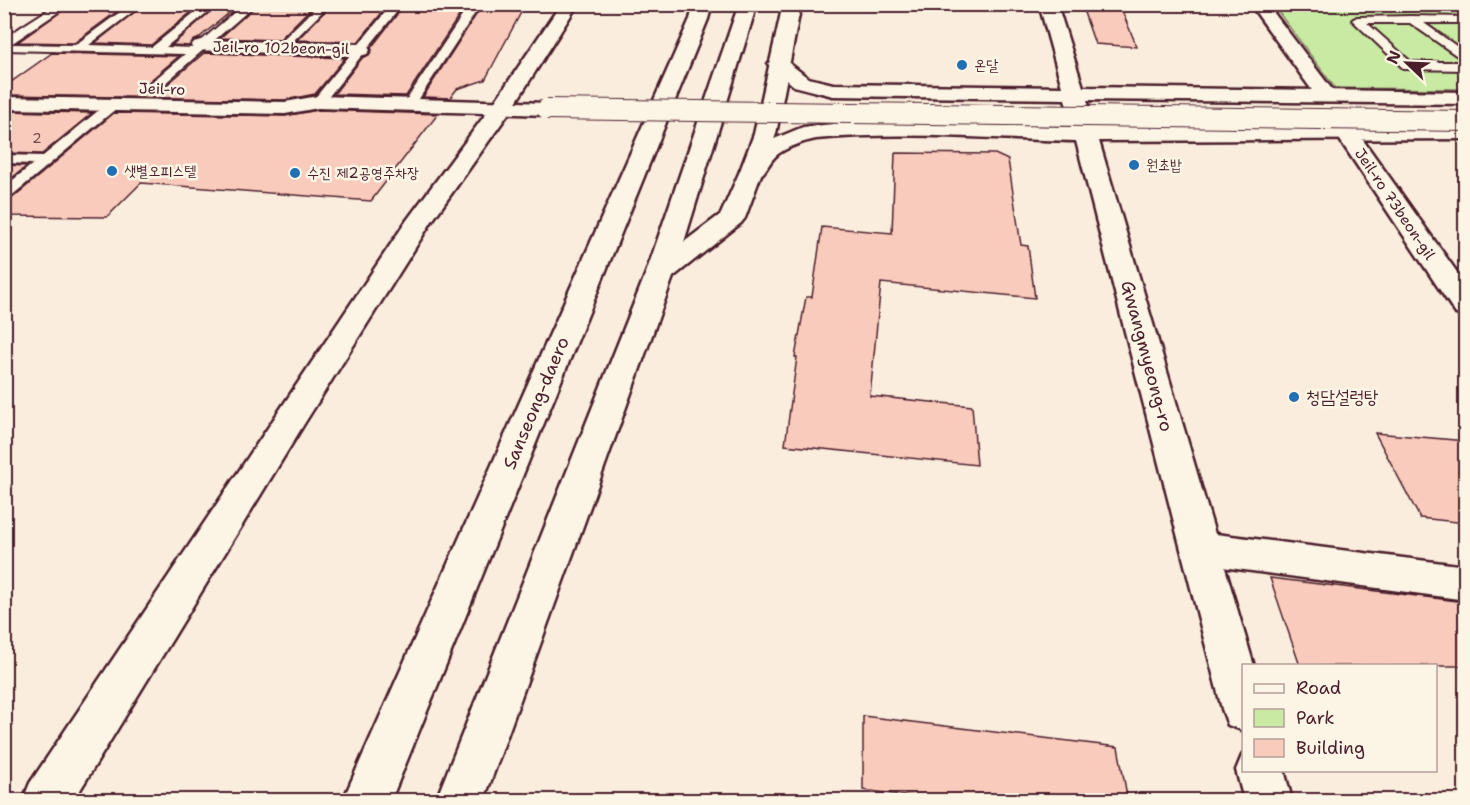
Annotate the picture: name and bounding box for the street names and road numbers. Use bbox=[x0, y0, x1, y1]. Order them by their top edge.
street label: Jeil-ro 102beon-gil bbox=[212, 37, 350, 59]
street label: Jeil-ro bbox=[138, 78, 186, 100]
street label: Jeil-ro 73beon-gil bbox=[1350, 144, 1440, 264]
street label: Gwangmyeong-ro bbox=[1115, 278, 1179, 434]
street label: Sanseong-daero bbox=[497, 333, 575, 473]

